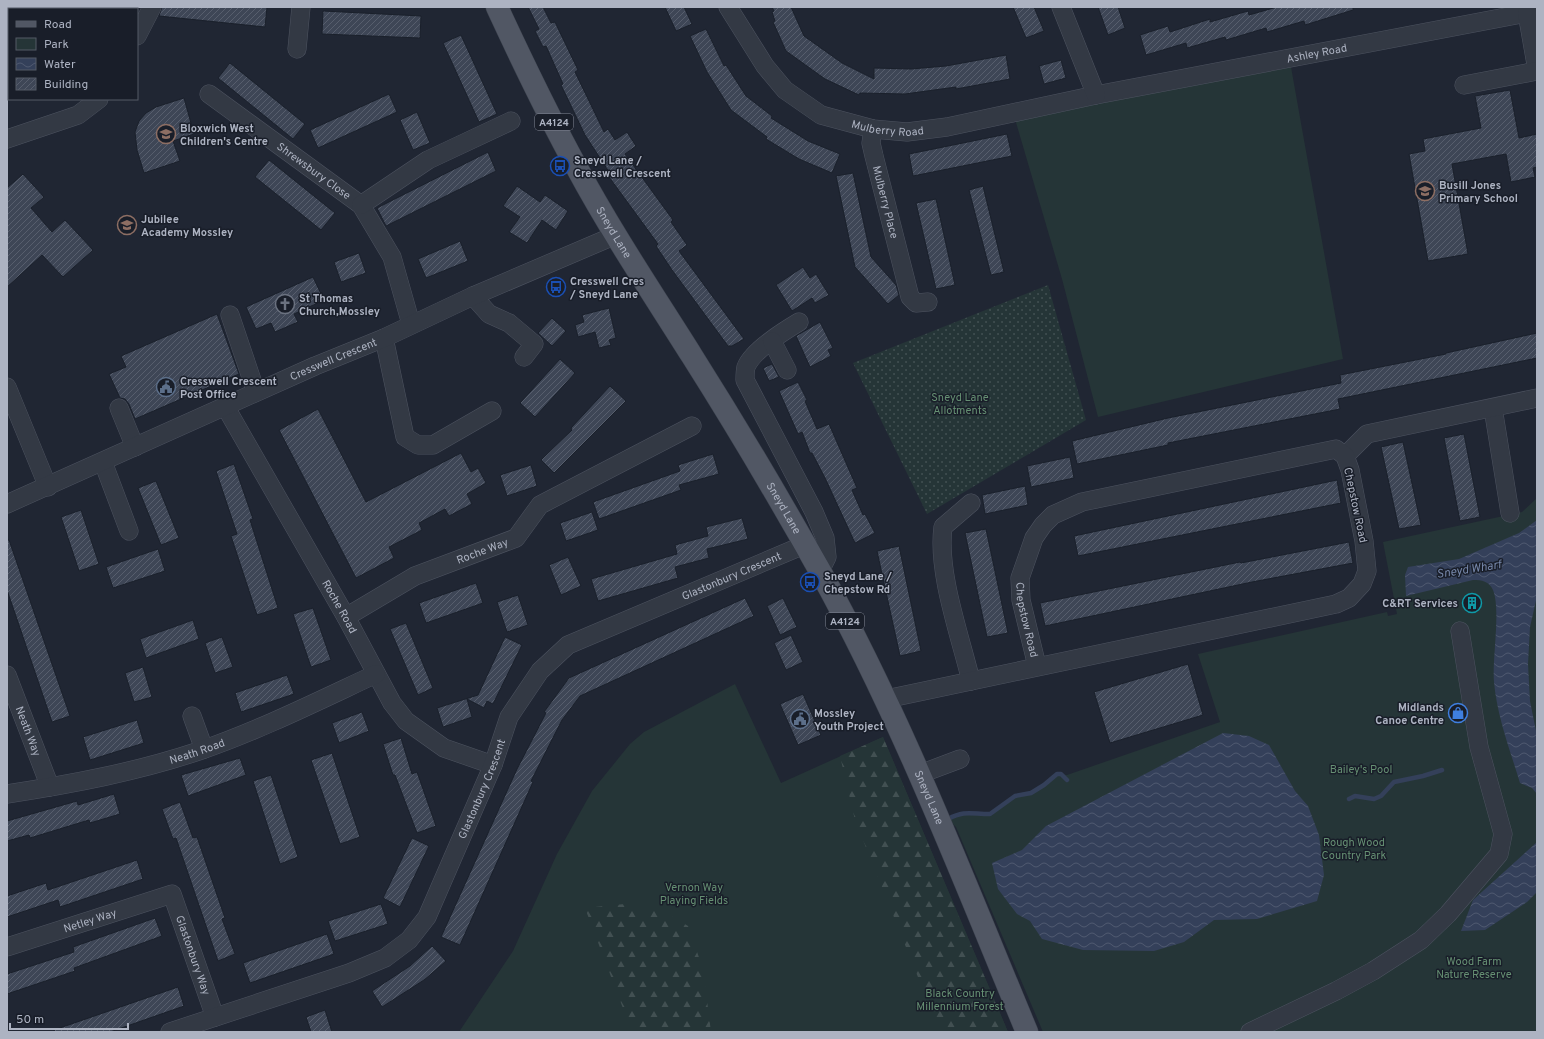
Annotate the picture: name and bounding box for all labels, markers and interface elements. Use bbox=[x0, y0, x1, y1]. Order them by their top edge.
legend bbox=[8, 8, 138, 100]
text: Road bbox=[44, 17, 72, 33]
text: Park bbox=[44, 37, 69, 53]
street label: Ashley Road bbox=[1285, 41, 1348, 67]
text: Water bbox=[44, 57, 76, 73]
text: Building bbox=[44, 77, 88, 93]
road number: A4124 bbox=[535, 114, 573, 130]
street label: Mulberry Road bbox=[850, 117, 925, 140]
place label: Bloxwich West Children's Centre bbox=[180, 122, 268, 149]
school or university icon: Bloxwich West Children's Centre bbox=[155, 123, 177, 145]
street label: Shrewsbury Close bbox=[274, 140, 353, 203]
place label: Sneyd Lane / Cresswell Crescent bbox=[574, 154, 671, 181]
bus stop icon: Sneyd Lane / Cresswell Crescent bbox=[549, 155, 571, 177]
street label: Mulberry Place bbox=[869, 164, 901, 240]
place label: Busill Jones Primary School bbox=[1439, 179, 1518, 206]
school or university icon: Busill Jones Primary School bbox=[1414, 180, 1436, 202]
street label: Sneyd Lane bbox=[592, 205, 634, 261]
place label: Jubilee Academy Mossley bbox=[141, 213, 233, 240]
school or university icon: Jubilee Academy Mossley bbox=[116, 214, 138, 236]
place label: Cresswell Cres / Sneyd Lane bbox=[569, 275, 644, 302]
bus stop icon: Cresswell Cres / Sneyd Lane bbox=[545, 276, 567, 298]
place label: St Thomas Church,Mossley bbox=[299, 292, 380, 319]
church icon: St Thomas Church,Mossley bbox=[274, 293, 296, 315]
street label: Cresswell Crescent bbox=[288, 336, 379, 384]
place label: Cresswell Crescent Post Office bbox=[180, 375, 277, 402]
public building icon: Cresswell Crescent Post Office bbox=[155, 376, 177, 398]
park label: Sneyd Lane Allotments bbox=[931, 391, 989, 418]
street label: Chepstow Road bbox=[1340, 466, 1370, 544]
street label: Sneyd Lane bbox=[763, 480, 804, 537]
street label: Roche Way bbox=[455, 536, 510, 568]
street label: Glastonbury Crescent bbox=[680, 549, 784, 604]
water label: Sneyd Wharf bbox=[1436, 557, 1505, 583]
place label: Sneyd Lane / Chepstow Rd bbox=[824, 570, 892, 597]
bus stop icon: Sneyd Lane / Chepstow Rd bbox=[799, 571, 821, 593]
street label: Roche Road bbox=[318, 578, 359, 636]
street label: Chepstow Road bbox=[1012, 582, 1041, 659]
building icon: C&RT Services bbox=[1461, 592, 1483, 614]
place label: C&RT Services bbox=[1382, 597, 1458, 611]
road number: A4124 bbox=[826, 613, 864, 629]
place label: Midlands Canoe Centre bbox=[1375, 701, 1444, 728]
shop icon: Midlands Canoe Centre bbox=[1447, 702, 1469, 724]
street label: Neath Way bbox=[12, 704, 44, 759]
place label: Mossley Youth Project bbox=[814, 707, 884, 734]
public building icon: Mossley Youth Project bbox=[789, 708, 811, 730]
street label: Neath Road bbox=[168, 736, 227, 768]
street label: Glastonbury Crescent bbox=[456, 737, 509, 841]
park label: Bailey's Pool bbox=[1330, 763, 1392, 777]
street label: Sneyd Lane bbox=[911, 769, 946, 827]
park label: Rough Wood Country Park bbox=[1322, 836, 1387, 863]
park label: Vernon Way Playing Fields bbox=[660, 881, 728, 908]
street label: Netley Way bbox=[62, 906, 119, 936]
street label: Glastonbury Way bbox=[172, 914, 213, 997]
park label: Wood Farm Nature Reserve bbox=[1436, 955, 1512, 982]
park label: Black Country Millennium Forest bbox=[916, 987, 1004, 1014]
scale bar bbox=[10, 1005, 128, 1031]
text: 50 m bbox=[16, 1012, 44, 1028]

